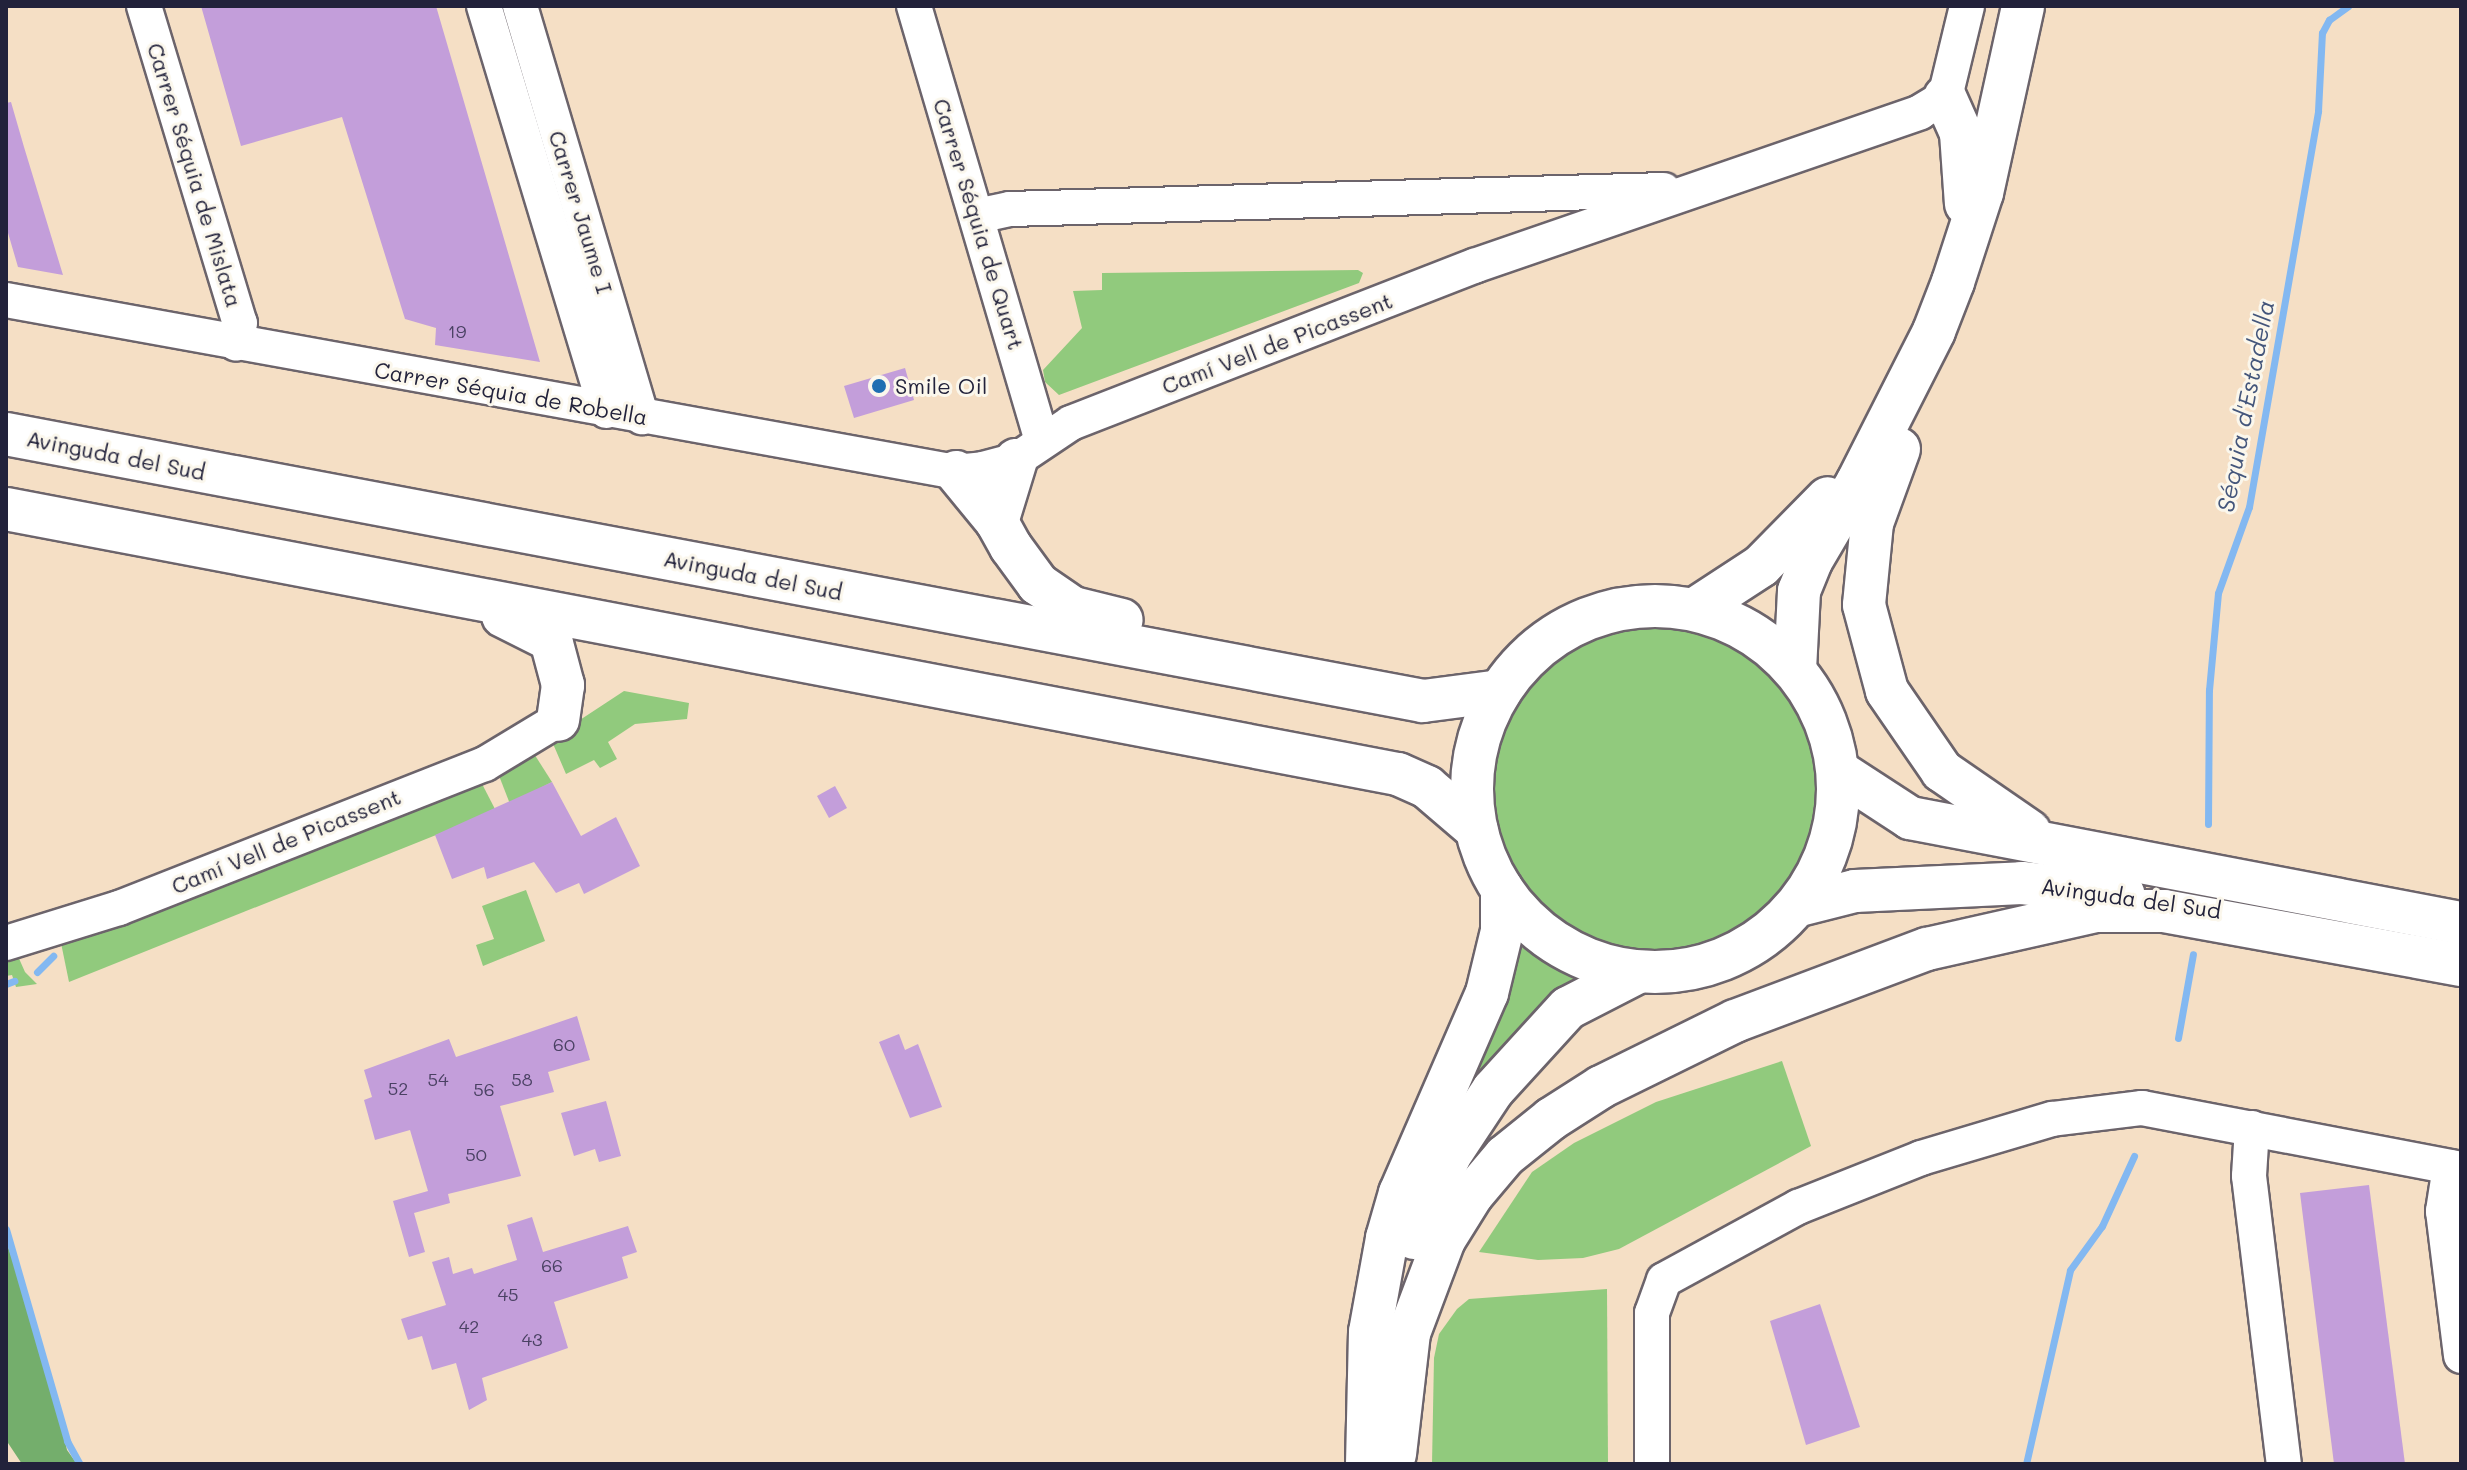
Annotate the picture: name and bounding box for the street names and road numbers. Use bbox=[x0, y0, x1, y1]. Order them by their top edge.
street label: Carrer Séquia de Mislata bbox=[142, 40, 248, 310]
street label: Carrer Séquia de Quart bbox=[928, 95, 1030, 353]
street label: Carrer Jaume I bbox=[544, 127, 618, 297]
street label: Camí Vell de Picassent bbox=[1158, 287, 1396, 399]
street label: Carrer Séquia de Robella bbox=[372, 356, 650, 430]
street label: Avinguda del Sud bbox=[24, 425, 208, 485]
street label: Avinguda del Sud bbox=[661, 545, 845, 605]
street label: Camí Vell de Picassent bbox=[167, 783, 405, 899]
street label: Avinguda del Sud bbox=[2039, 872, 2223, 924]

